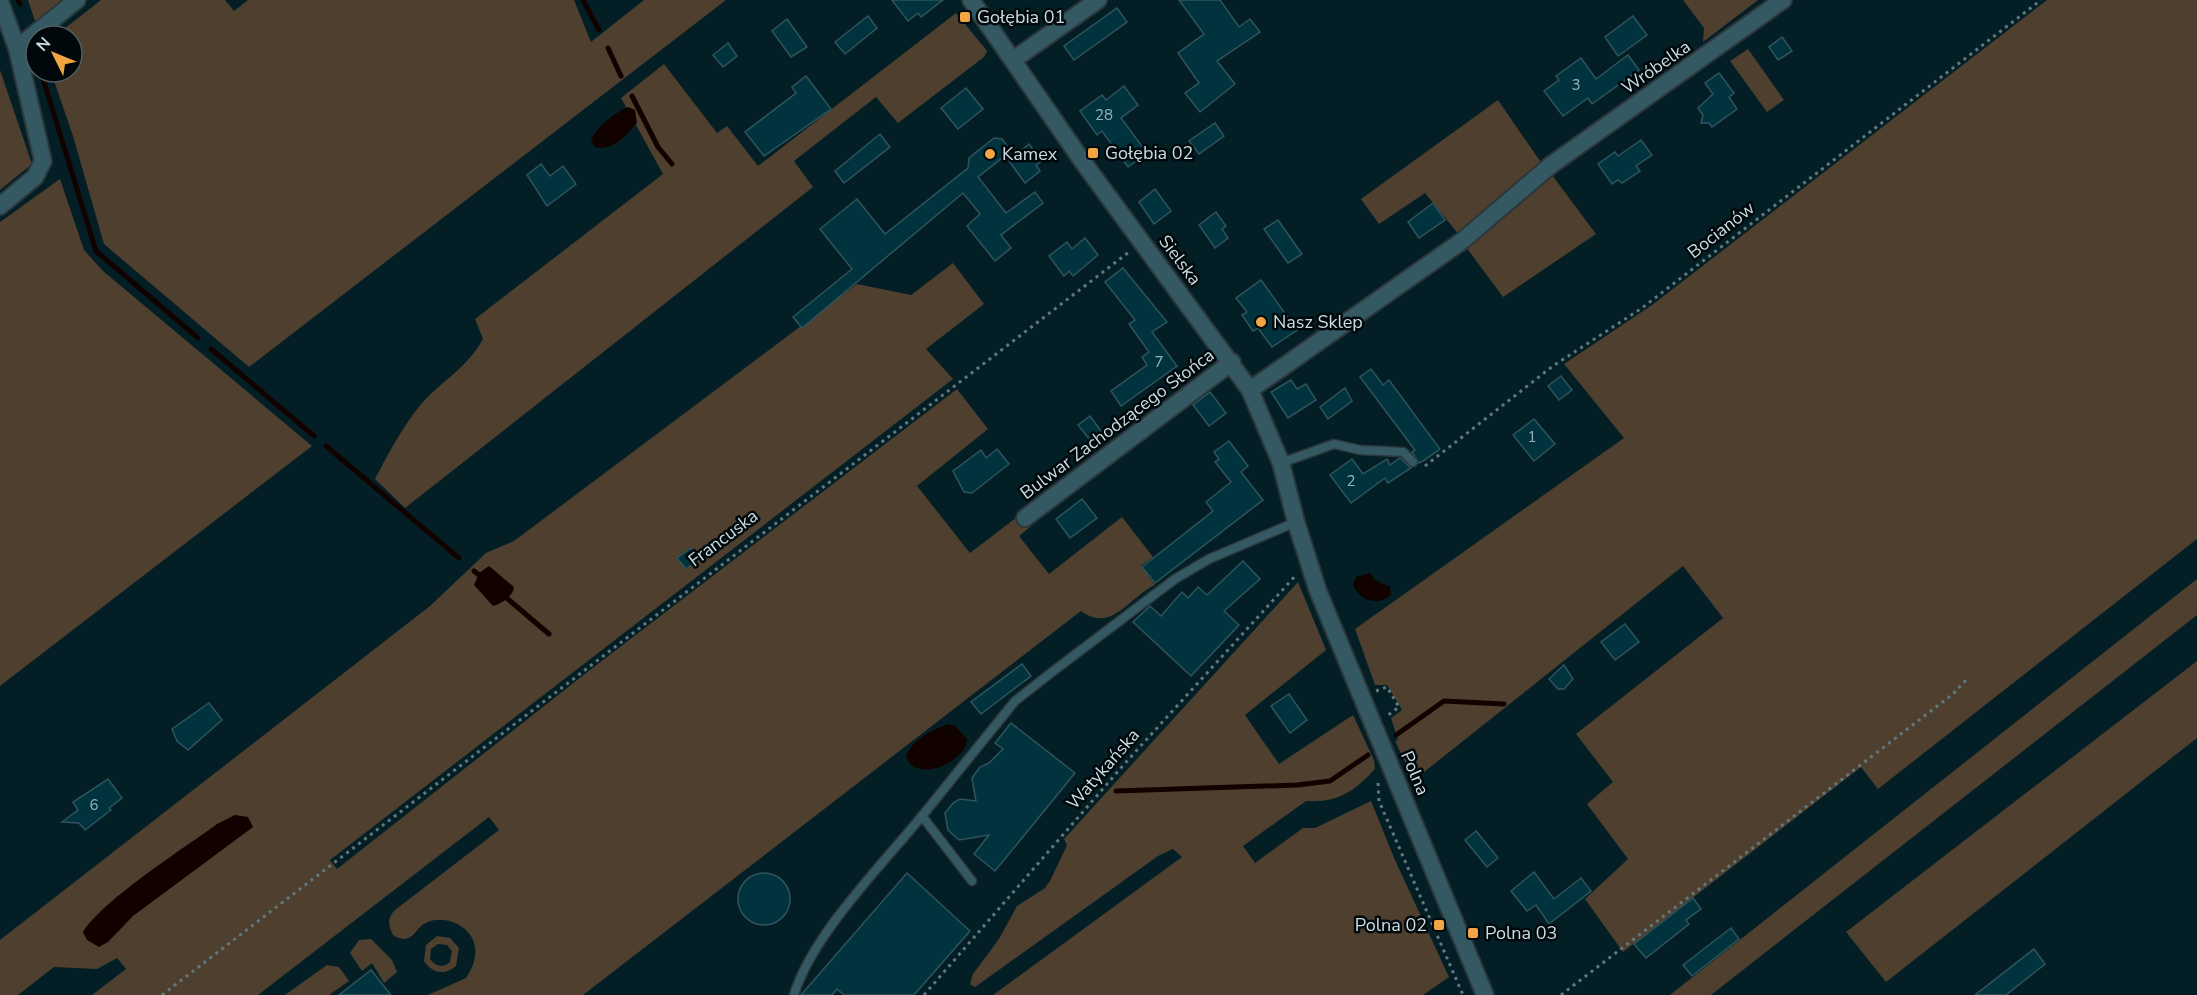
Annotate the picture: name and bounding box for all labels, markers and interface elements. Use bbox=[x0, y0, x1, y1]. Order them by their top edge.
place label: Gołębia 01 bbox=[977, 5, 1065, 29]
marker: Gołębia 01 bbox=[958, 10, 972, 24]
north arrow bbox=[24, 24, 84, 84]
text: N bbox=[32, 33, 56, 56]
street label: Wróbelka bbox=[1617, 35, 1695, 99]
house number: 3 bbox=[1571, 75, 1581, 95]
house number: 28 bbox=[1095, 105, 1113, 125]
place label: Gołębia 02 bbox=[1105, 141, 1193, 165]
place label: Kamex bbox=[1002, 142, 1058, 166]
marker: Gołębia 02 bbox=[1086, 146, 1100, 160]
marker: Kamex bbox=[983, 147, 997, 161]
street label: Bocianów bbox=[1682, 196, 1760, 264]
street label: Sielska bbox=[1153, 230, 1207, 290]
place label: Nasz Sklep bbox=[1273, 310, 1363, 334]
marker: Nasz Sklep bbox=[1254, 315, 1268, 329]
street label: Bulwar Zachodzącego Słońca bbox=[1015, 343, 1219, 505]
house number: 7 bbox=[1154, 352, 1164, 372]
house number: 1 bbox=[1527, 427, 1537, 447]
house number: 2 bbox=[1346, 471, 1356, 491]
street label: Francuska bbox=[683, 504, 763, 572]
street label: Watykańska bbox=[1061, 723, 1145, 815]
street label: Polna bbox=[1395, 747, 1435, 799]
house number: 6 bbox=[89, 795, 99, 815]
place label: Polna 02 bbox=[1355, 913, 1427, 937]
marker: Polna 02 bbox=[1432, 918, 1446, 932]
place label: Polna 03 bbox=[1485, 921, 1557, 945]
marker: Polna 03 bbox=[1466, 926, 1480, 940]

